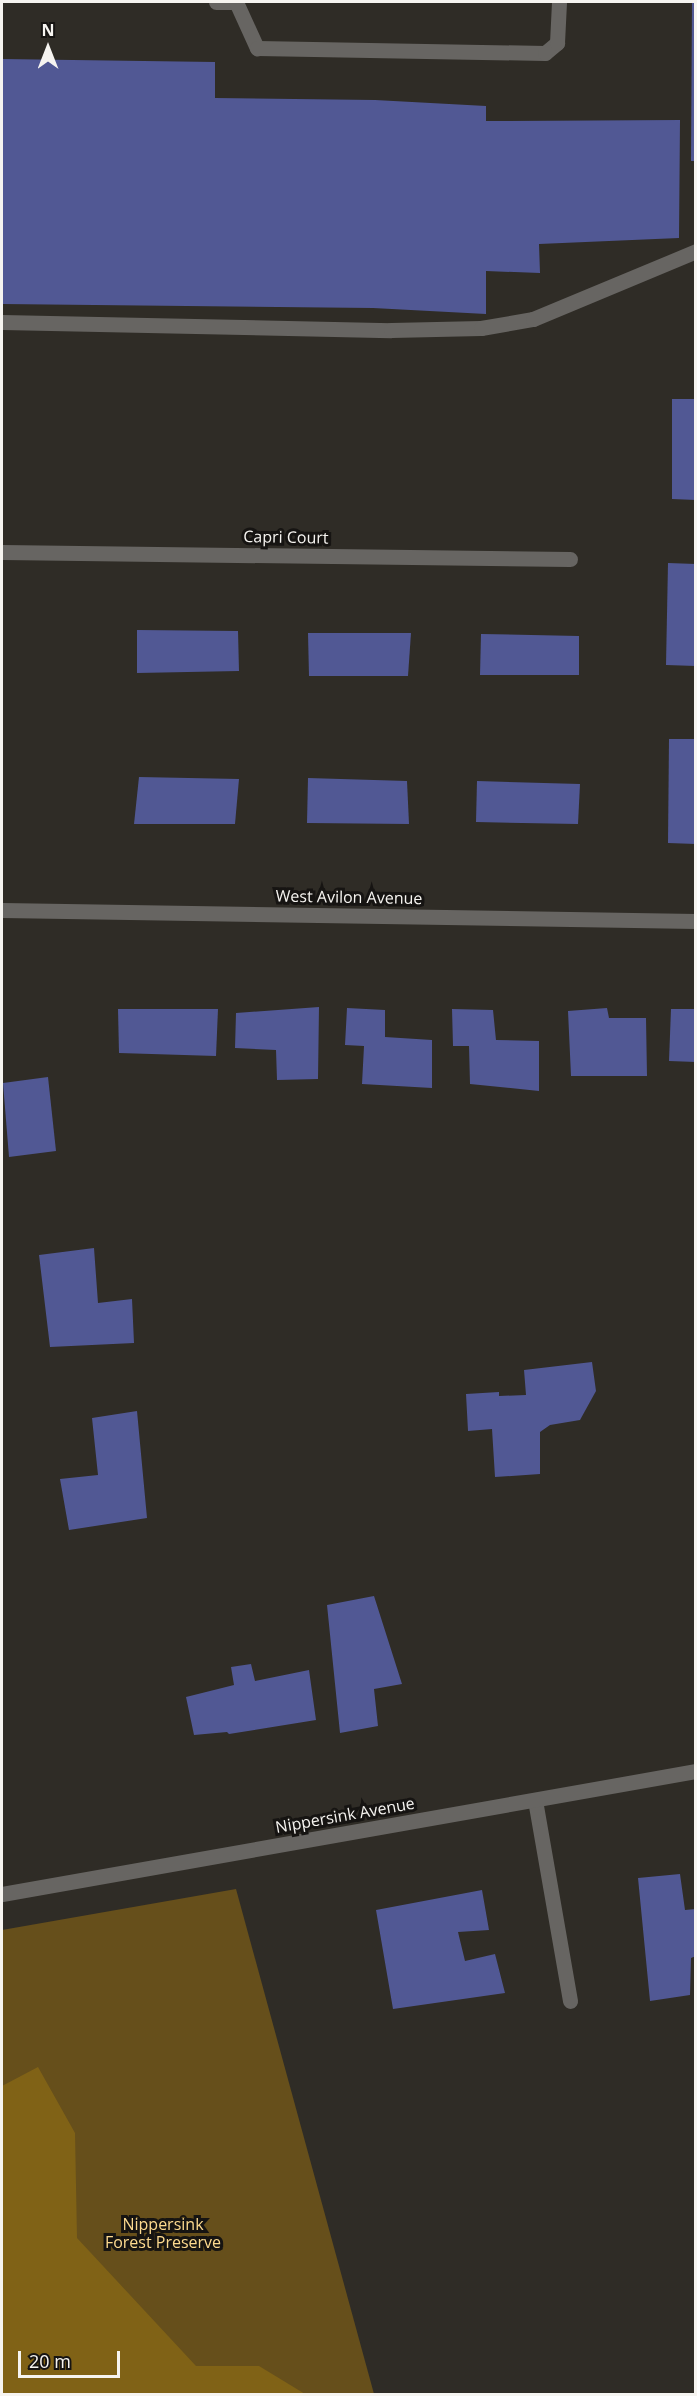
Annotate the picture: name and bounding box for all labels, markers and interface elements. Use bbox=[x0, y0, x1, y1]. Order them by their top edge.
north arrow bbox=[18, 18, 78, 78]
text: N bbox=[41, 19, 55, 41]
street label: Capri Court bbox=[243, 527, 329, 547]
street label: West Avilon Avenue bbox=[275, 886, 423, 908]
street label: Nippersink Avenue bbox=[274, 1793, 416, 1837]
park label: Nippersink Forest Preserve bbox=[105, 2214, 221, 2252]
scale bar bbox=[21, 2339, 123, 2377]
text: 20 m bbox=[29, 2349, 71, 2373]

